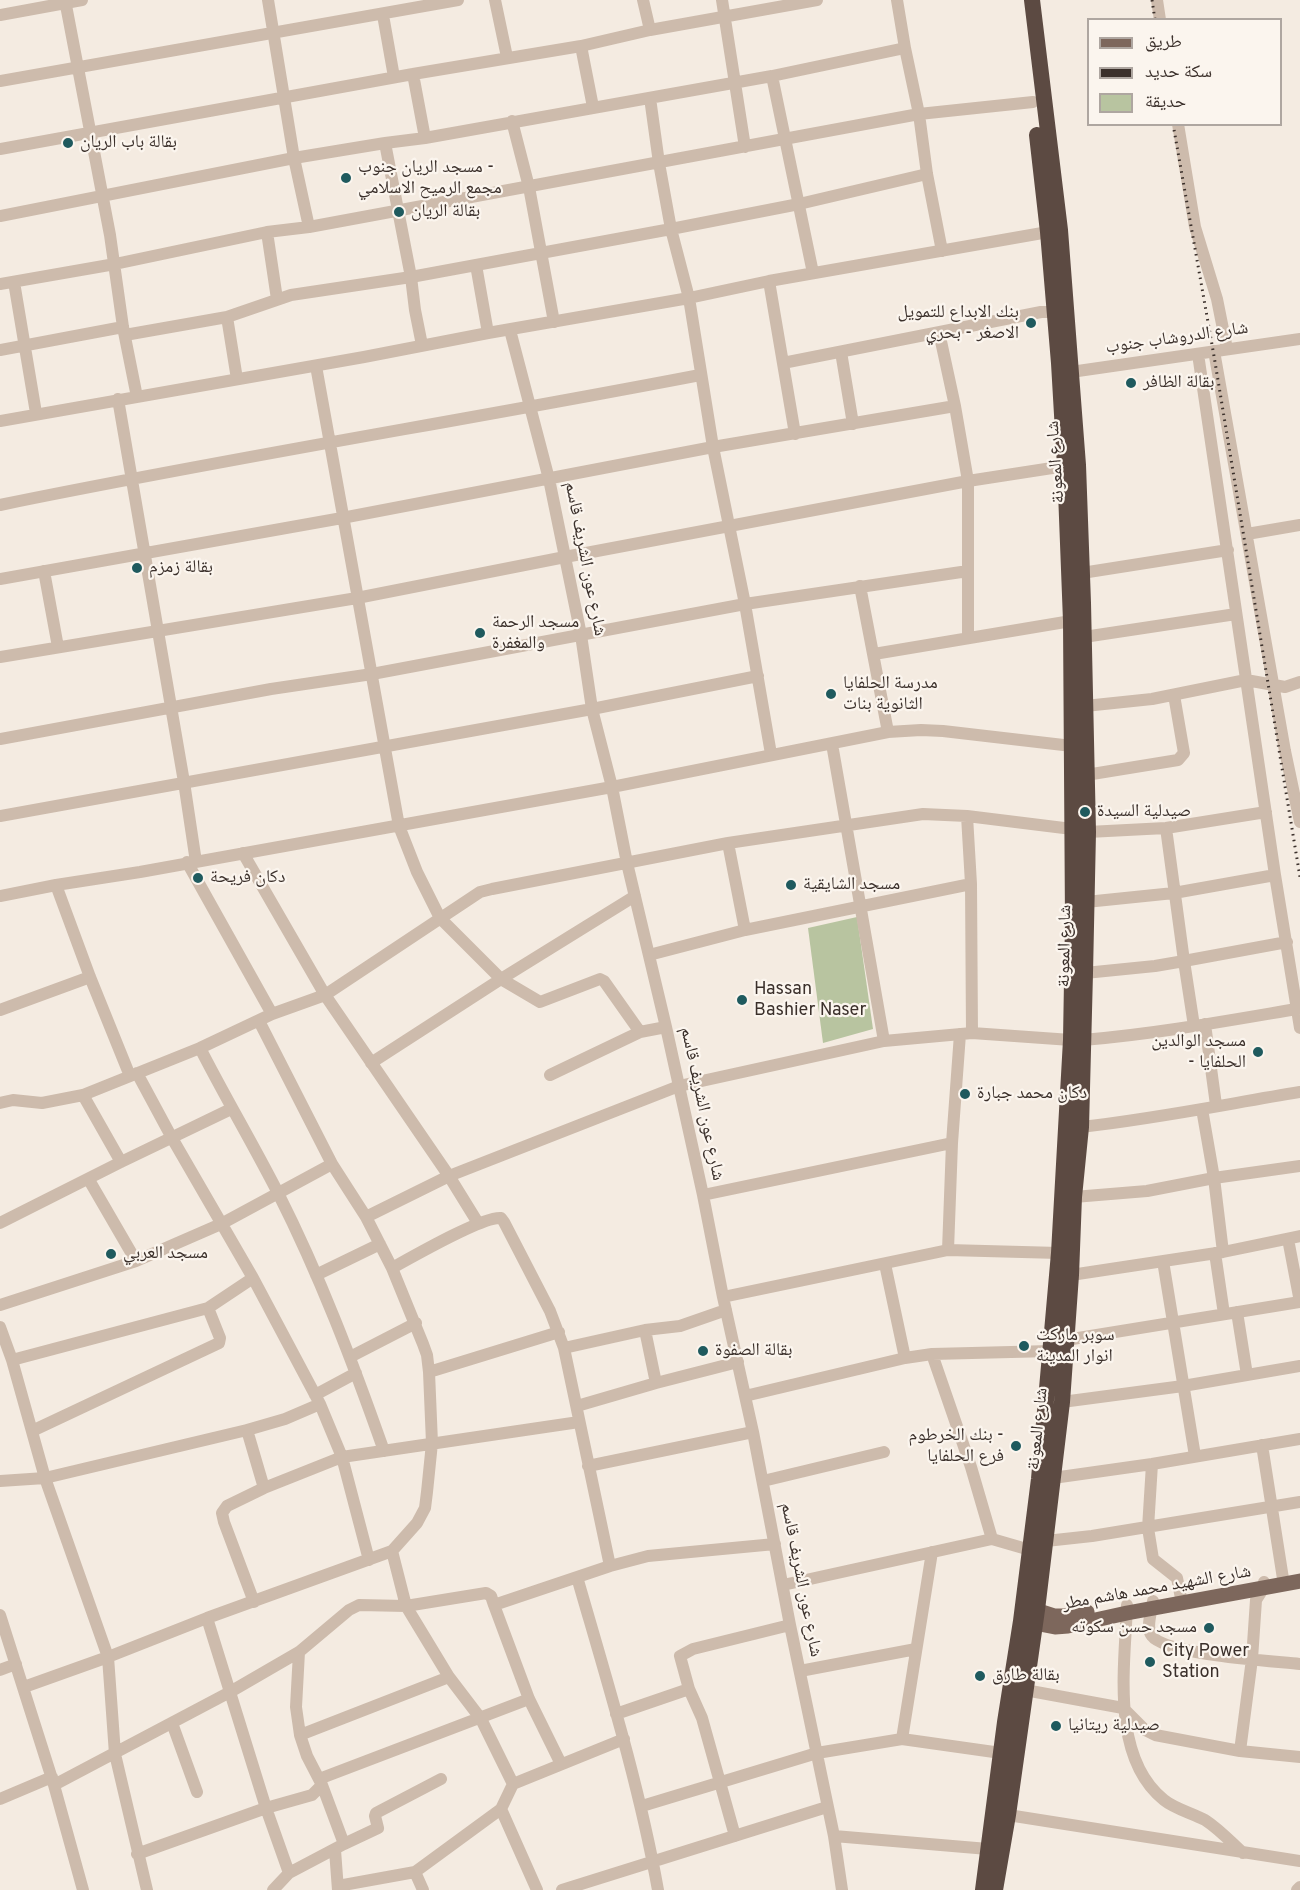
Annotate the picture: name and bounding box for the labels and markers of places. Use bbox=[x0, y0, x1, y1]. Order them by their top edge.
place label: بقالة باب الريان bbox=[80, 132, 177, 154]
marker: بقالة باب الريان bbox=[61, 136, 75, 150]
place label: مسجد الريان جنوب - مجمع الرميح الاسلامي bbox=[358, 157, 502, 200]
marker: مسجد الريان جنوب - مجمع الرميح الاسلامي bbox=[339, 171, 353, 185]
place label: بقالة الريان bbox=[411, 201, 480, 223]
marker: بقالة الريان bbox=[392, 205, 406, 219]
place label: بنك الابداع للتمويل الاصغر - بحري bbox=[897, 302, 1019, 344]
marker: بنك الابداع للتمويل الاصغر - بحري bbox=[1024, 316, 1038, 330]
place label: بقالة الظافر bbox=[1143, 372, 1214, 394]
marker: بقالة الظافر bbox=[1124, 376, 1138, 390]
place label: بقالة زمزم bbox=[149, 557, 213, 579]
marker: بقالة زمزم bbox=[130, 561, 144, 575]
place label: مسجد الرحمة والمغفرة bbox=[492, 612, 579, 654]
marker: مسجد الرحمة والمغفرة bbox=[473, 626, 487, 640]
place label: مدرسة الحلفايا الثانوية بنات bbox=[843, 673, 938, 716]
marker: مدرسة الحلفايا الثانوية بنات bbox=[824, 687, 838, 701]
place label: صيدلية السيدة bbox=[1097, 801, 1191, 823]
marker: صيدلية السيدة bbox=[1078, 805, 1092, 819]
place label: دكان فريحة bbox=[210, 867, 285, 889]
marker: دكان فريحة bbox=[191, 871, 205, 885]
place label: مسجد الشايقية bbox=[803, 874, 900, 896]
marker: مسجد الشايقية bbox=[784, 878, 798, 892]
place label: Hassan Bashier Naser bbox=[754, 979, 866, 1022]
marker: Hassan Bashier Naser bbox=[735, 993, 749, 1007]
place label: مسجد الوالدين - الحلفايا bbox=[1151, 1031, 1246, 1074]
marker: مسجد الوالدين - الحلفايا bbox=[1251, 1045, 1265, 1059]
place label: دكان محمد جبارة bbox=[977, 1083, 1087, 1105]
marker: دكان محمد جبارة bbox=[958, 1087, 972, 1101]
place label: مسجد العربي bbox=[123, 1243, 208, 1265]
marker: مسجد العربي bbox=[104, 1247, 118, 1261]
place label: سوبر ماركت انوار المدينة bbox=[1036, 1325, 1115, 1368]
marker: سوبر ماركت انوار المدينة bbox=[1017, 1339, 1031, 1353]
place label: بقالة الصفوة bbox=[715, 1340, 792, 1362]
marker: بقالة الصفوة bbox=[696, 1344, 710, 1358]
place label: بنك الخرطوم - فرع الحلفايا bbox=[908, 1425, 1004, 1468]
marker: بنك الخرطوم - فرع الحلفايا bbox=[1009, 1439, 1023, 1453]
place label: مسجد حسن سكوته bbox=[1071, 1617, 1197, 1639]
marker: مسجد حسن سكوته bbox=[1202, 1621, 1216, 1635]
place label: City Power Station bbox=[1162, 1641, 1249, 1684]
marker: City Power Station bbox=[1143, 1655, 1157, 1669]
place label: بقالة طارق bbox=[992, 1665, 1060, 1687]
marker: بقالة طارق bbox=[973, 1669, 987, 1683]
place label: صيدلية ريتانيا bbox=[1068, 1715, 1160, 1737]
marker: صيدلية ريتانيا bbox=[1049, 1719, 1063, 1733]

